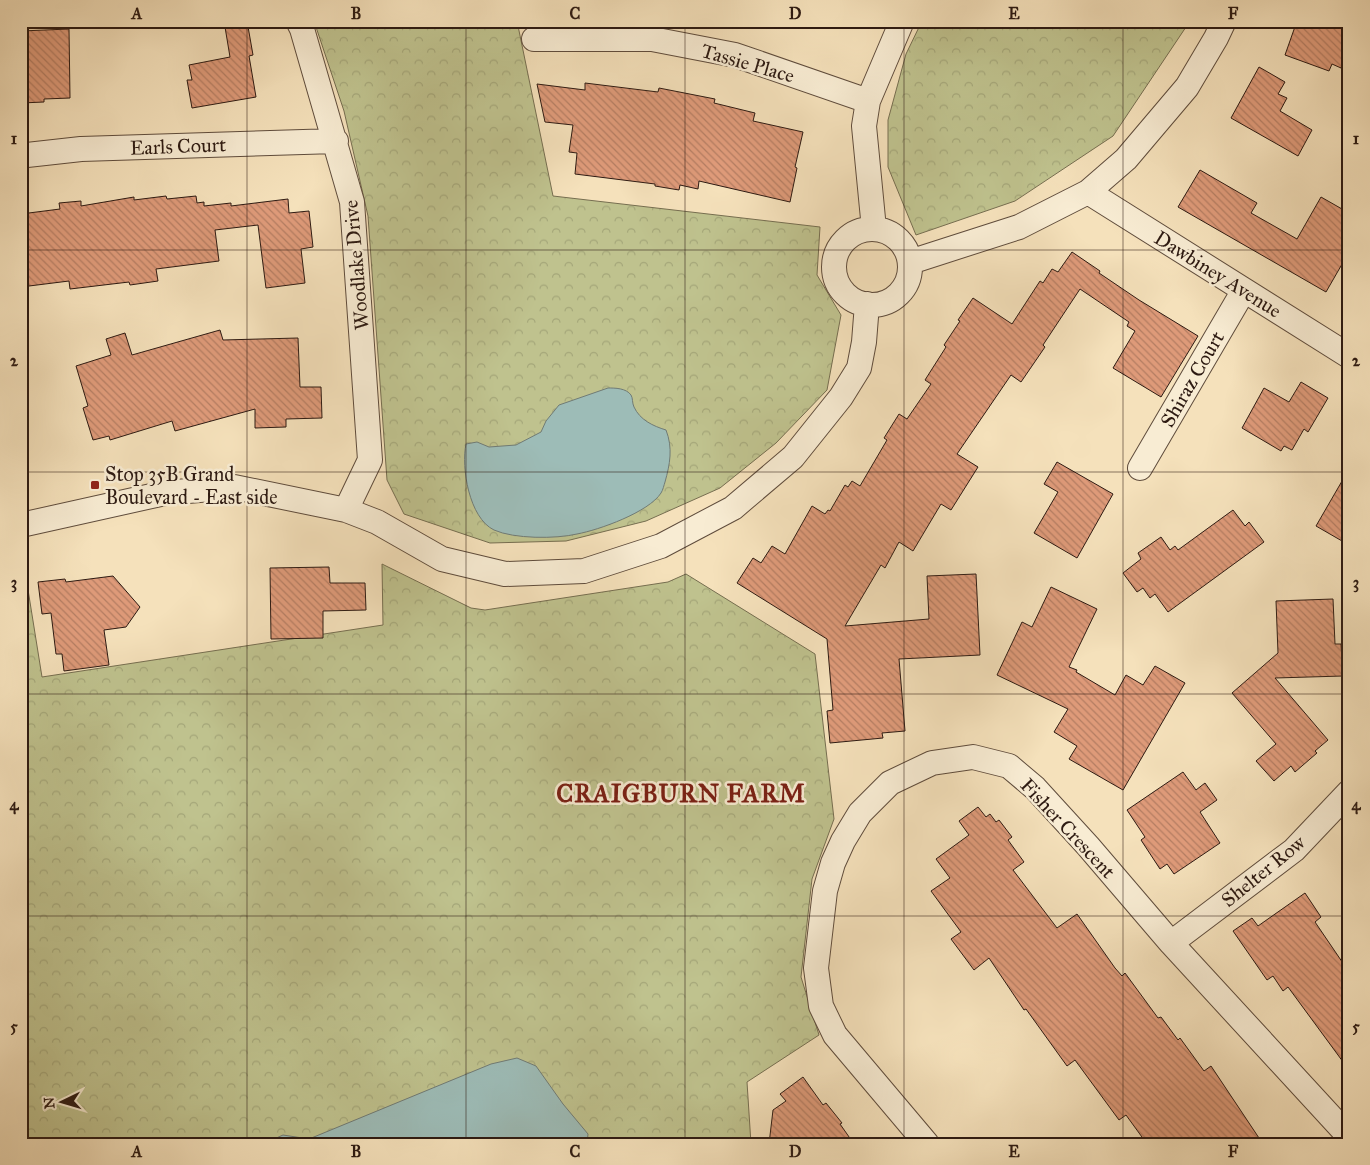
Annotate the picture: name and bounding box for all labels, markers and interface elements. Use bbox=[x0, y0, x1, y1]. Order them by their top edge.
text: A bbox=[131, 4, 143, 23]
text: B bbox=[351, 4, 361, 23]
text: C bbox=[570, 4, 581, 23]
text: D bbox=[789, 4, 802, 23]
text: E bbox=[1008, 4, 1020, 23]
text: F bbox=[1228, 4, 1239, 23]
street label: Tassie Place bbox=[699, 38, 797, 88]
text: 1 bbox=[11, 129, 18, 148]
text: 1 bbox=[1353, 129, 1360, 148]
street label: Earls Court bbox=[129, 132, 227, 160]
street label: Woodlake Drive bbox=[338, 199, 374, 331]
street label: Dawbiney Avenue bbox=[1150, 225, 1286, 323]
street label: Shiraz Court bbox=[1155, 327, 1229, 431]
text: 2 bbox=[10, 351, 19, 370]
text: 2 bbox=[1352, 351, 1361, 370]
place label: Stop 35B Grand Boulevard - East side bbox=[105, 462, 278, 509]
marker: Stop 35B Grand Boulevard - East side bbox=[89, 479, 101, 491]
text: 3 bbox=[11, 573, 17, 593]
text: 3 bbox=[1353, 573, 1359, 593]
street label: Fisher Crescent bbox=[1015, 773, 1121, 883]
district label: CRAIGBURN FARM bbox=[556, 778, 806, 809]
text: 4 bbox=[10, 795, 20, 815]
text: 4 bbox=[1352, 795, 1362, 815]
street label: Shelter Row bbox=[1216, 829, 1310, 912]
text: 5 bbox=[10, 1017, 18, 1036]
text: 5 bbox=[1352, 1017, 1360, 1036]
north arrow bbox=[38, 1078, 88, 1128]
text: N bbox=[41, 1096, 59, 1110]
text: A bbox=[131, 1142, 143, 1161]
text: B bbox=[351, 1142, 361, 1161]
text: C bbox=[570, 1142, 581, 1161]
text: D bbox=[789, 1142, 802, 1161]
text: E bbox=[1008, 1142, 1020, 1161]
text: F bbox=[1228, 1142, 1239, 1161]

